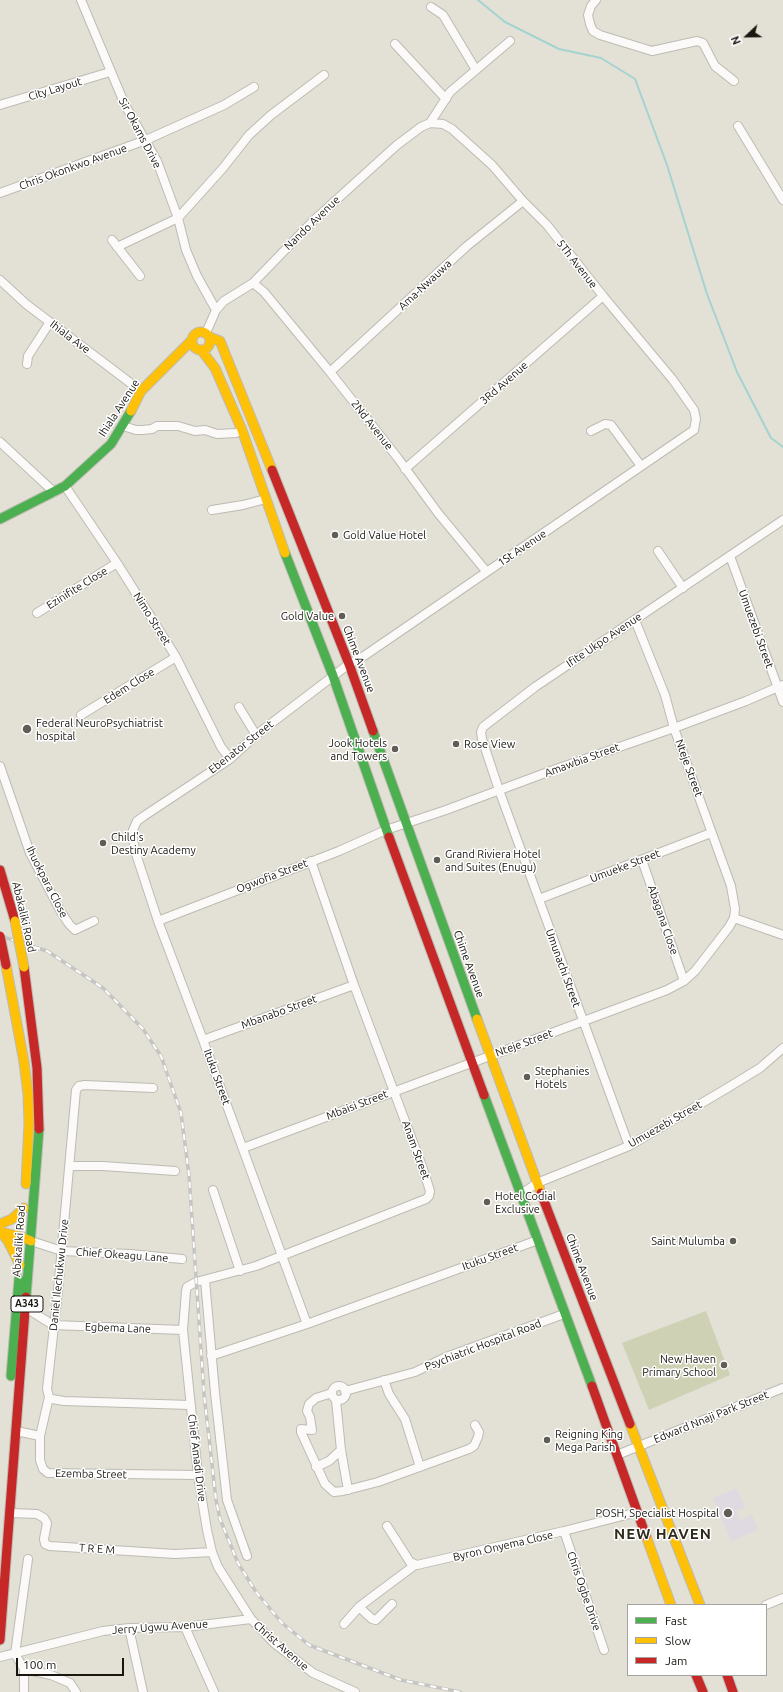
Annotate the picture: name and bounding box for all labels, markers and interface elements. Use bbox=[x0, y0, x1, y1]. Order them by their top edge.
north arrow bbox=[727, 16, 767, 56]
text: N bbox=[729, 34, 743, 47]
street label: City Layout bbox=[27, 75, 83, 103]
street label: Sir Okams Drive bbox=[116, 96, 164, 170]
street label: Chris Okonkwo Avenue bbox=[17, 141, 129, 193]
street label: Nando Avenue bbox=[281, 193, 343, 253]
street label: 5Th Avenue bbox=[554, 237, 600, 291]
street label: Ama-Nwauwa bbox=[396, 257, 454, 313]
street label: Ihiala Ave bbox=[47, 318, 93, 356]
street label: 3Rd Avenue bbox=[477, 359, 531, 407]
street label: Ihiala Avenue bbox=[96, 377, 142, 439]
street label: 2Nd Avenue bbox=[348, 397, 396, 453]
street label: 1St Avenue bbox=[495, 527, 549, 569]
place label: Gold Value Hotel bbox=[343, 528, 426, 542]
marker: Gold Value Hotel bbox=[330, 530, 340, 540]
street label: Ezinifite Close bbox=[44, 564, 110, 612]
street label: Umuezebi Street bbox=[736, 588, 776, 670]
street label: Nimo Street bbox=[131, 590, 173, 648]
place label: Gold Value bbox=[281, 609, 334, 623]
street label: Ifite Ukpo Avenue bbox=[564, 610, 644, 670]
marker: Gold Value bbox=[337, 611, 347, 621]
street label: Chime Avenue bbox=[340, 624, 378, 694]
street label: Edem Close bbox=[101, 665, 157, 707]
place label: Federal NeuroPsychiatrist hospital bbox=[36, 716, 163, 742]
street label: Ebenator Street bbox=[206, 718, 276, 776]
marker: Federal NeuroPsychiatrist hospital bbox=[21, 723, 33, 735]
place label: Jook Hotels and Towers bbox=[329, 736, 387, 762]
place label: Rose View bbox=[464, 737, 515, 751]
street label: Nteje Street bbox=[673, 737, 705, 799]
marker: Rose View bbox=[451, 739, 461, 749]
street label: Amawbia Street bbox=[543, 740, 621, 780]
marker: Jook Hotels and Towers bbox=[390, 744, 400, 754]
place label: Child's Destiny Academy bbox=[111, 830, 196, 856]
marker: Child's Destiny Academy bbox=[98, 838, 108, 848]
street label: Ihuokpara Close bbox=[23, 844, 71, 920]
place label: Grand Riviera Hotel and Suites (Enugu) bbox=[445, 847, 541, 873]
street label: Umueke Street bbox=[588, 847, 662, 885]
marker: Grand Riviera Hotel and Suites (Enugu) bbox=[432, 855, 442, 865]
street label: Ogwofia Street bbox=[234, 856, 310, 896]
street label: Abakaliki Road bbox=[9, 880, 39, 954]
street label: Abagana Close bbox=[645, 884, 681, 956]
street label: Umunachi Street bbox=[543, 927, 583, 1009]
street label: Chime Avenue bbox=[451, 928, 487, 1000]
street label: Mbanabo Street bbox=[239, 992, 319, 1032]
street label: Nteje Street bbox=[493, 1027, 555, 1059]
street label: Ituku Street bbox=[201, 1047, 233, 1107]
place label: Stephanies Hotels bbox=[535, 1064, 589, 1090]
marker: Stephanies Hotels bbox=[522, 1072, 532, 1082]
street label: Mbaisi Street bbox=[324, 1087, 390, 1123]
street label: Umuezebi Street bbox=[626, 1098, 704, 1150]
street label: Anam Street bbox=[399, 1119, 433, 1181]
place label: Hotel Codial Exclusive bbox=[495, 1189, 556, 1215]
marker: Hotel Codial Exclusive bbox=[482, 1197, 492, 1207]
street label: Abakaliki Road bbox=[10, 1205, 28, 1277]
street label: Daniel Ilechukwu Drive bbox=[47, 1219, 71, 1331]
street label: Chime Avenue bbox=[563, 1232, 601, 1302]
place label: Saint Mulumba bbox=[651, 1234, 725, 1248]
marker: Saint Mulumba bbox=[728, 1236, 738, 1246]
street label: Ituku Street bbox=[460, 1241, 520, 1273]
street label: Chief Okeagu Lane bbox=[75, 1245, 169, 1265]
road number: A343 bbox=[11, 1296, 43, 1312]
street label: Psychiatric Hospital Road bbox=[423, 1317, 543, 1373]
street label: Egbema Lane bbox=[85, 1320, 151, 1336]
place label: New Haven Primary School bbox=[642, 1352, 716, 1378]
marker: New Haven Primary School bbox=[719, 1360, 729, 1370]
street label: Edward Nnaji Park Street bbox=[652, 1388, 770, 1446]
street label: Chief Amadi Drive bbox=[185, 1413, 209, 1503]
place label: Reigning King Mega Parish bbox=[555, 1427, 623, 1453]
marker: Reigning King Mega Parish bbox=[542, 1435, 552, 1445]
street label: Ezemba Street bbox=[55, 1467, 127, 1481]
place label: POSH, Specialist Hospital bbox=[596, 1506, 719, 1520]
marker: POSH, Specialist Hospital bbox=[722, 1507, 734, 1519]
district label: NEW HAVEN bbox=[614, 1525, 712, 1543]
street label: Byron Onyema Close bbox=[452, 1528, 554, 1564]
street label: T R E M bbox=[78, 1541, 116, 1557]
street label: Chris Ogbe Drive bbox=[564, 1550, 604, 1632]
legend bbox=[627, 1604, 767, 1676]
text: Fast bbox=[665, 1614, 687, 1627]
street label: Jerry Ugwu Avenue bbox=[112, 1617, 208, 1637]
street label: Christ Avenue bbox=[251, 1619, 311, 1673]
text: Slow bbox=[665, 1634, 691, 1647]
scale bar bbox=[18, 1650, 126, 1676]
text: Jam bbox=[665, 1654, 687, 1667]
text: 100 m bbox=[23, 1658, 56, 1671]

